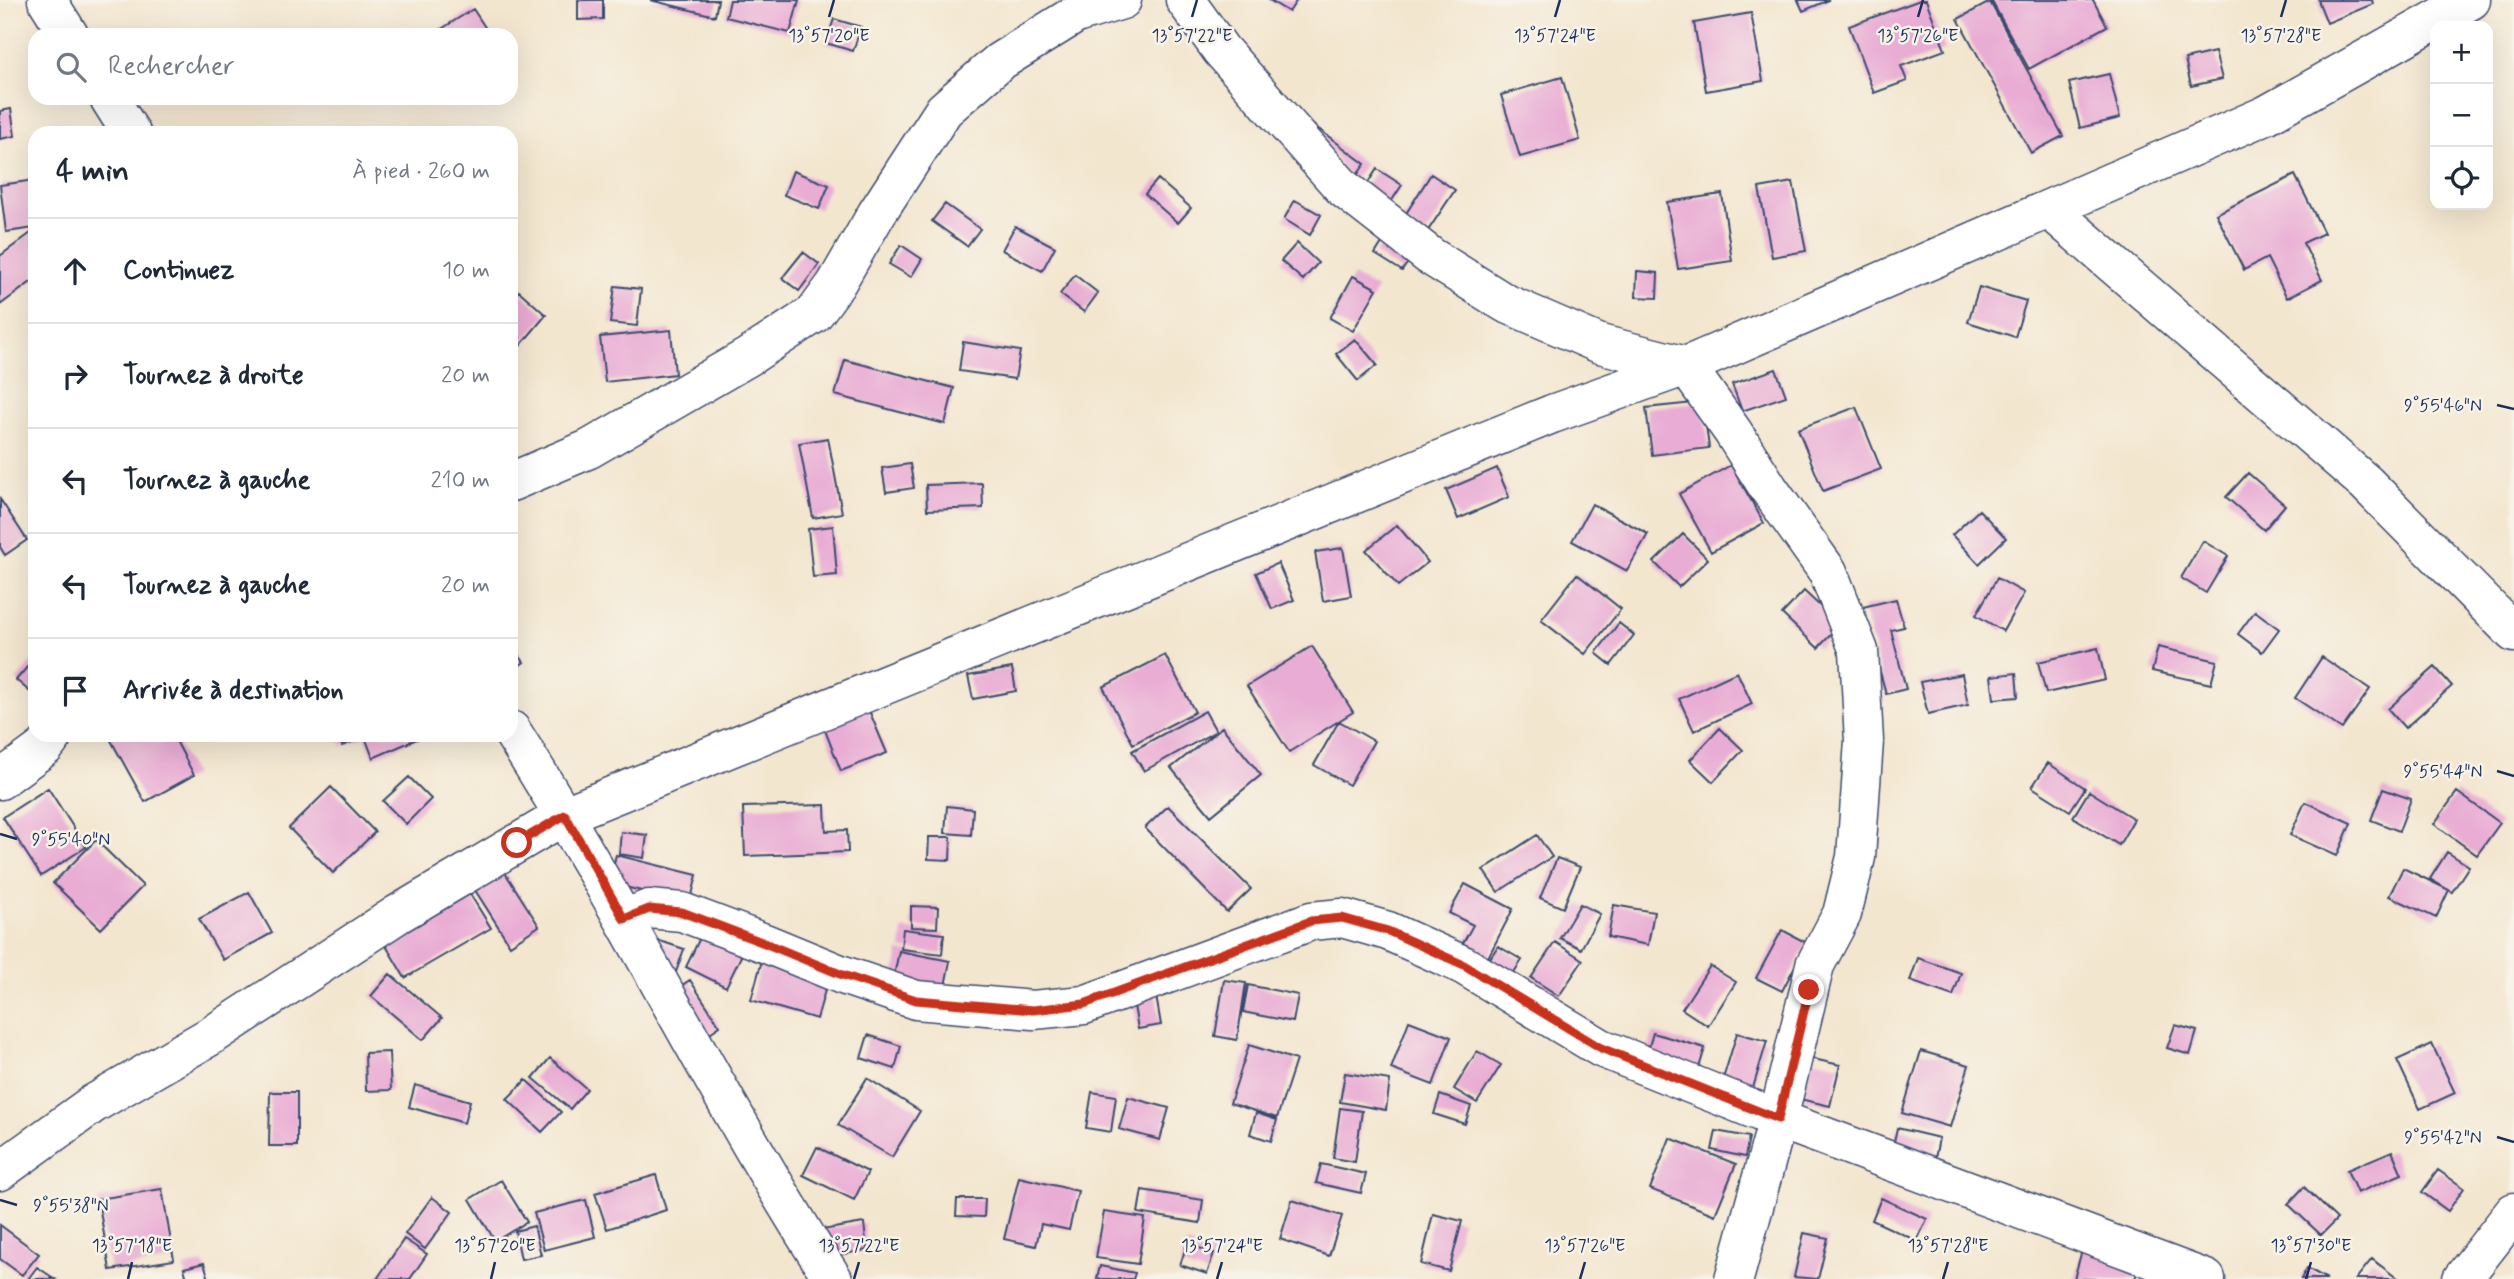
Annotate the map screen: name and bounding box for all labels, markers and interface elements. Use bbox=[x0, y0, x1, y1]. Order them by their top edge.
map controls bbox=[2430, 21, 2493, 210]
button: + bbox=[2430, 21, 2493, 84]
text: 13°57'20"E bbox=[788, 24, 870, 48]
text: 13°57'22"E bbox=[1152, 24, 1232, 48]
text: 13°57'24"E bbox=[1514, 24, 1596, 48]
text: 13°57'26"E bbox=[1877, 24, 1959, 48]
text: 13°57'28"E bbox=[2240, 24, 2322, 48]
search box bbox=[28, 28, 518, 105]
icon: search bbox=[52, 48, 90, 86]
text: Rechercher bbox=[108, 50, 234, 84]
button: − bbox=[2430, 84, 2493, 147]
button: locate bbox=[2430, 147, 2493, 210]
text: 4 min bbox=[56, 152, 129, 191]
text: À pied · 260 m bbox=[352, 157, 490, 187]
icon: ahead bbox=[56, 252, 94, 290]
text: Continuez bbox=[123, 254, 234, 288]
text: 10 m bbox=[442, 256, 490, 286]
icon: right bbox=[56, 357, 94, 395]
text: Tournez à droite bbox=[123, 359, 304, 393]
text: 20 m bbox=[441, 361, 490, 391]
text: 9°55'46"N bbox=[2404, 394, 2482, 418]
icon: left bbox=[56, 462, 94, 500]
text: Tournez à gauche bbox=[123, 464, 310, 498]
text: 210 m bbox=[430, 466, 490, 496]
icon: left bbox=[56, 567, 94, 605]
text: Tournez à gauche bbox=[123, 569, 310, 603]
text: 20 m bbox=[441, 571, 490, 601]
icon: arrive bbox=[56, 672, 94, 710]
text: Arrivée à destination bbox=[123, 674, 344, 708]
text: 9°55'44"N bbox=[2403, 760, 2483, 784]
route start bbox=[501, 827, 532, 858]
text: 9°55'40"N bbox=[32, 828, 110, 852]
route end bbox=[1793, 974, 1824, 1005]
text: 9°55'42"N bbox=[2404, 1126, 2482, 1150]
text: 9°55'38"N bbox=[33, 1194, 109, 1218]
text: 13°57'18"E bbox=[92, 1234, 172, 1258]
text: 13°57'20"E bbox=[454, 1234, 536, 1258]
text: 13°57'22"E bbox=[819, 1234, 899, 1258]
text: 13°57'24"E bbox=[1181, 1234, 1263, 1258]
text: 13°57'26"E bbox=[1544, 1234, 1626, 1258]
text: 13°57'28"E bbox=[1907, 1234, 1989, 1258]
text: 13°57'30"E bbox=[2271, 1234, 2351, 1258]

